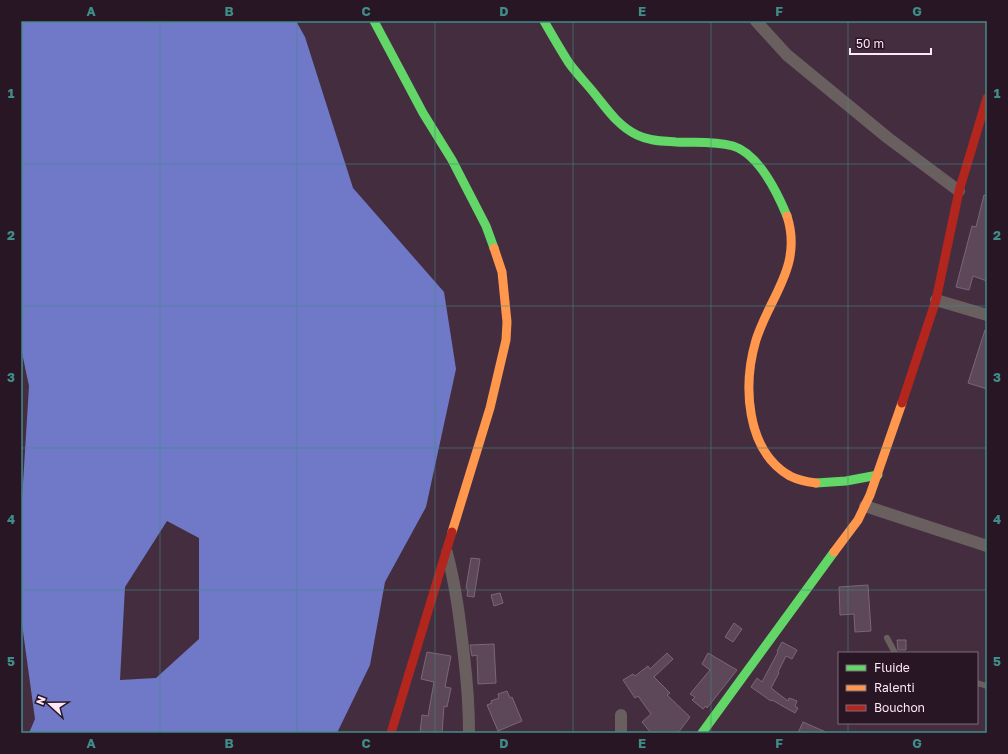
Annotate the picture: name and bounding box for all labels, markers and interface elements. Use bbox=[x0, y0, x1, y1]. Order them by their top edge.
text: A bbox=[86, 3, 96, 19]
text: B bbox=[224, 3, 234, 19]
text: C bbox=[361, 3, 371, 19]
text: D bbox=[499, 3, 509, 19]
text: E bbox=[638, 3, 646, 19]
text: F bbox=[775, 3, 783, 19]
text: G bbox=[912, 3, 922, 19]
scale bar bbox=[850, 30, 931, 56]
text: 50 m bbox=[856, 36, 884, 51]
text: 1 bbox=[8, 85, 15, 101]
text: 1 bbox=[994, 85, 1001, 101]
text: 2 bbox=[7, 227, 15, 243]
text: 2 bbox=[993, 227, 1001, 243]
text: 3 bbox=[7, 369, 15, 385]
text: 3 bbox=[993, 369, 1001, 385]
text: 4 bbox=[7, 511, 15, 527]
text: 4 bbox=[993, 511, 1001, 527]
legend bbox=[838, 652, 978, 724]
text: 5 bbox=[7, 653, 15, 669]
text: 5 bbox=[993, 653, 1001, 669]
text: Fluide bbox=[874, 660, 910, 675]
text: Ralenti bbox=[874, 680, 915, 695]
north arrow bbox=[30, 684, 70, 724]
text: N bbox=[33, 694, 48, 706]
text: Bouchon bbox=[874, 700, 925, 715]
text: A bbox=[86, 735, 96, 751]
text: B bbox=[224, 735, 234, 751]
text: C bbox=[361, 735, 371, 751]
text: D bbox=[499, 735, 509, 751]
text: E bbox=[638, 735, 646, 751]
text: F bbox=[775, 735, 783, 751]
text: G bbox=[912, 735, 922, 751]

